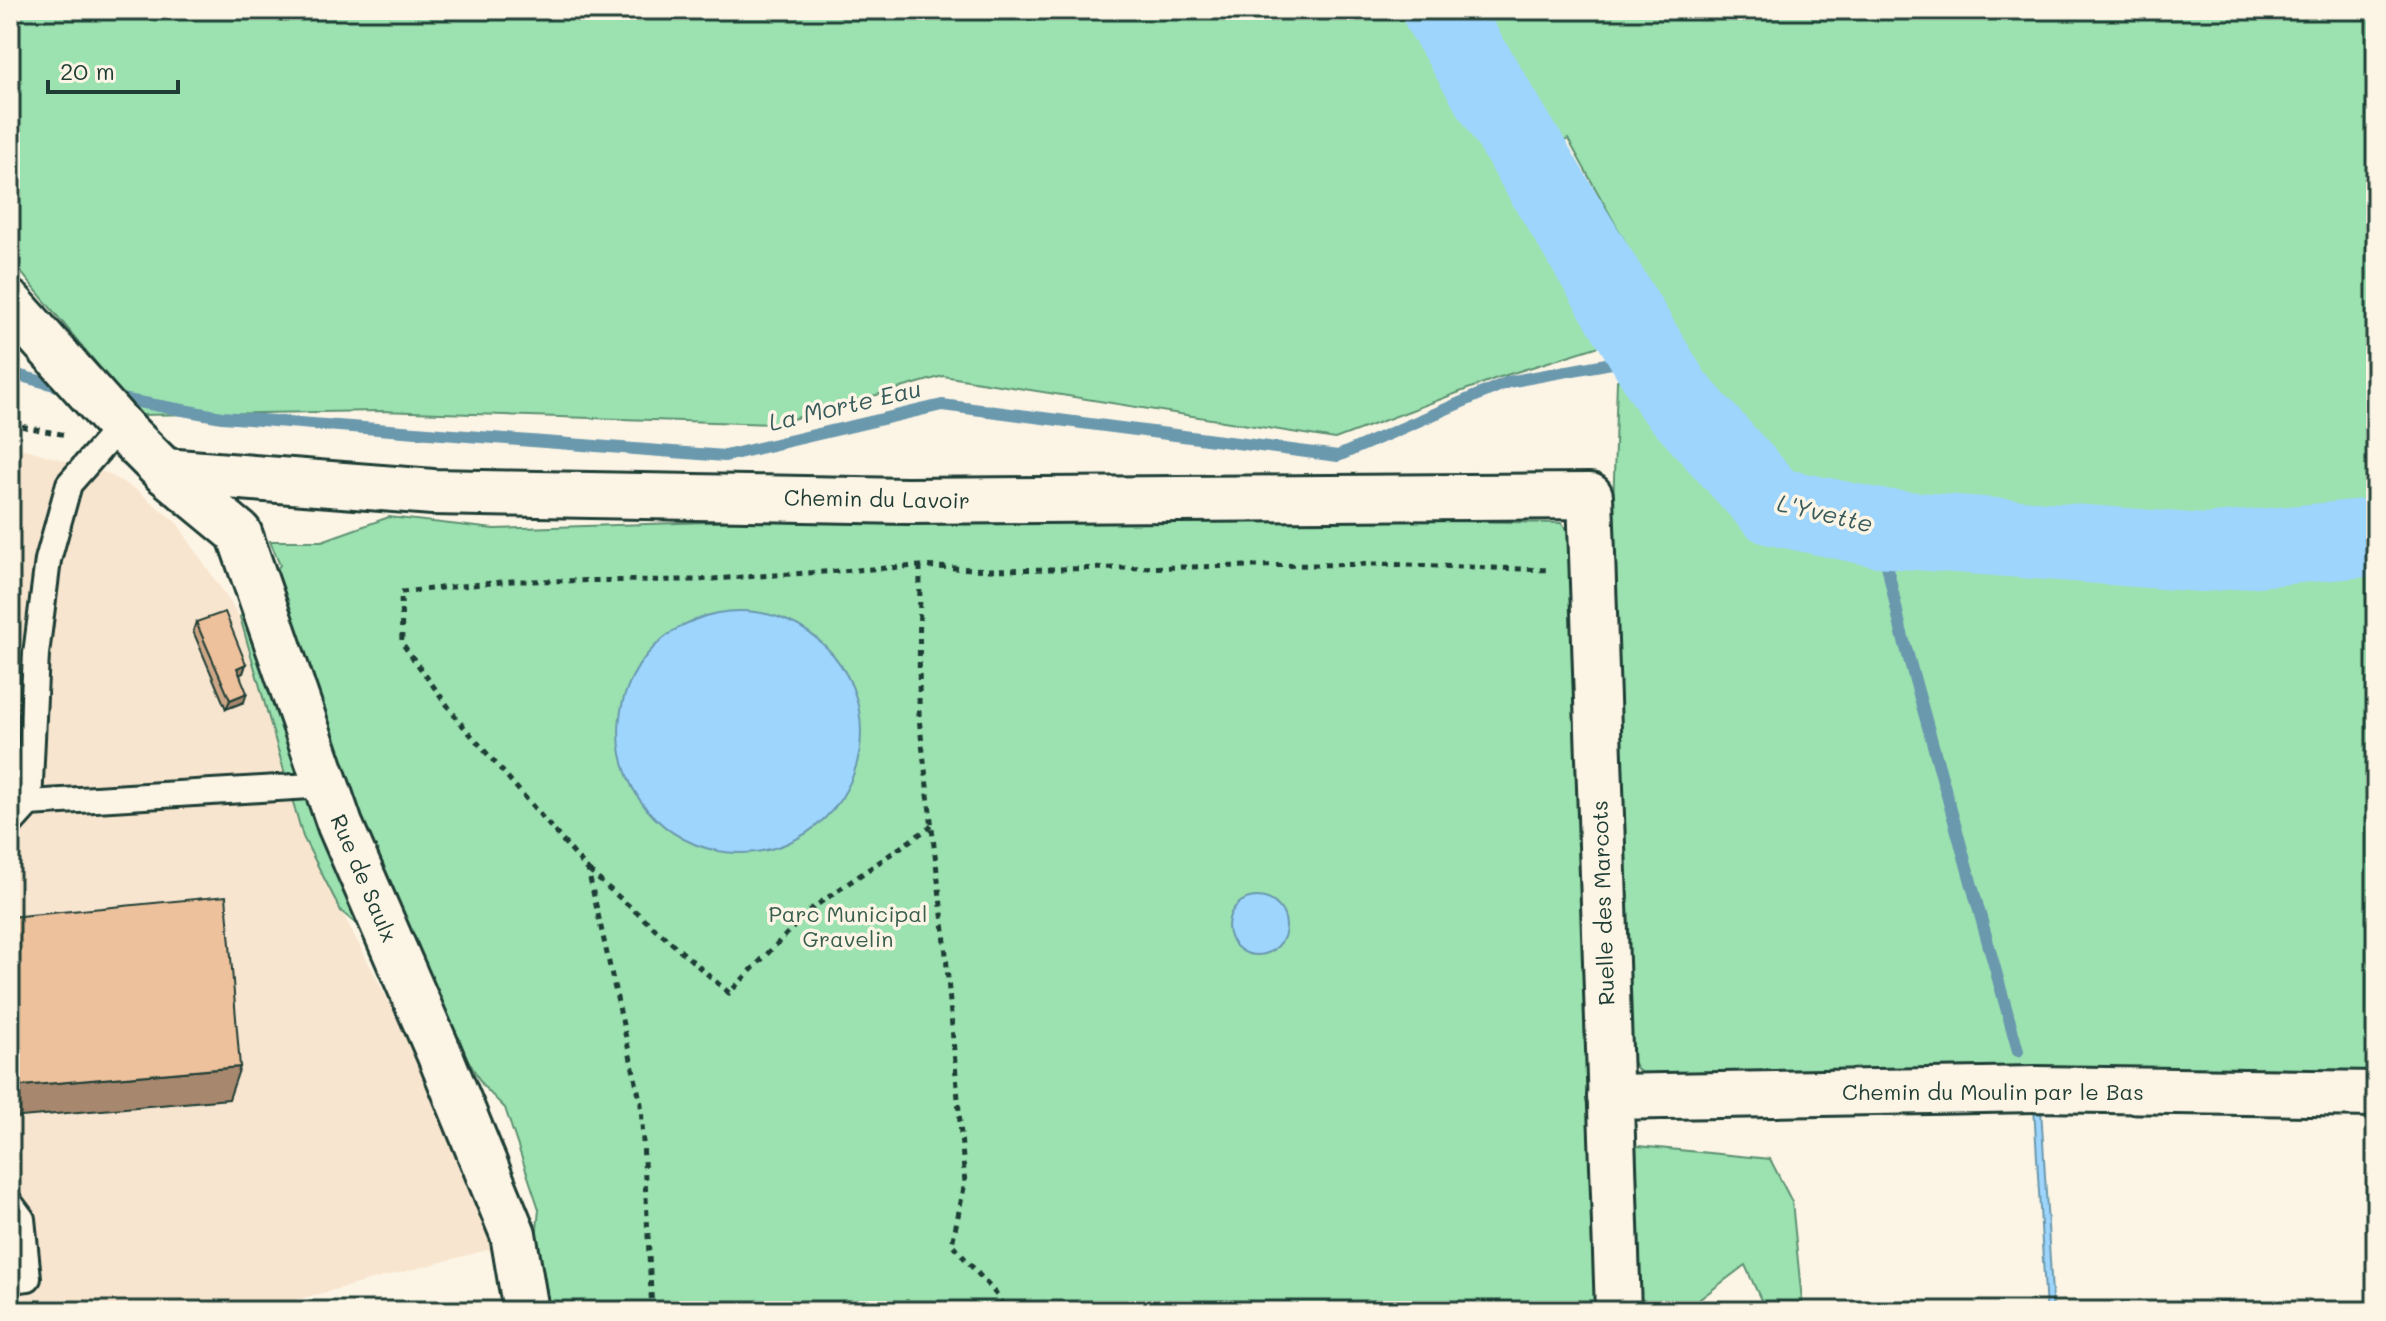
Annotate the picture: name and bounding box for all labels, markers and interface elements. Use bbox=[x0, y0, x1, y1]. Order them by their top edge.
scale bar bbox=[48, 44, 178, 94]
text: 20 m bbox=[60, 55, 115, 86]
water label: La Morte Eau bbox=[765, 372, 924, 437]
street label: Chemin du Lavoir bbox=[784, 482, 970, 515]
water label: L'Yvette bbox=[1775, 487, 1876, 539]
street label: Ruelle des Marcots bbox=[1584, 800, 1621, 1006]
street label: Rue de Saulx bbox=[324, 809, 404, 946]
park label: Parc Municipal Gravelin bbox=[768, 899, 928, 953]
street label: Chemin du Moulin par le Bas bbox=[1842, 1077, 2144, 1106]

